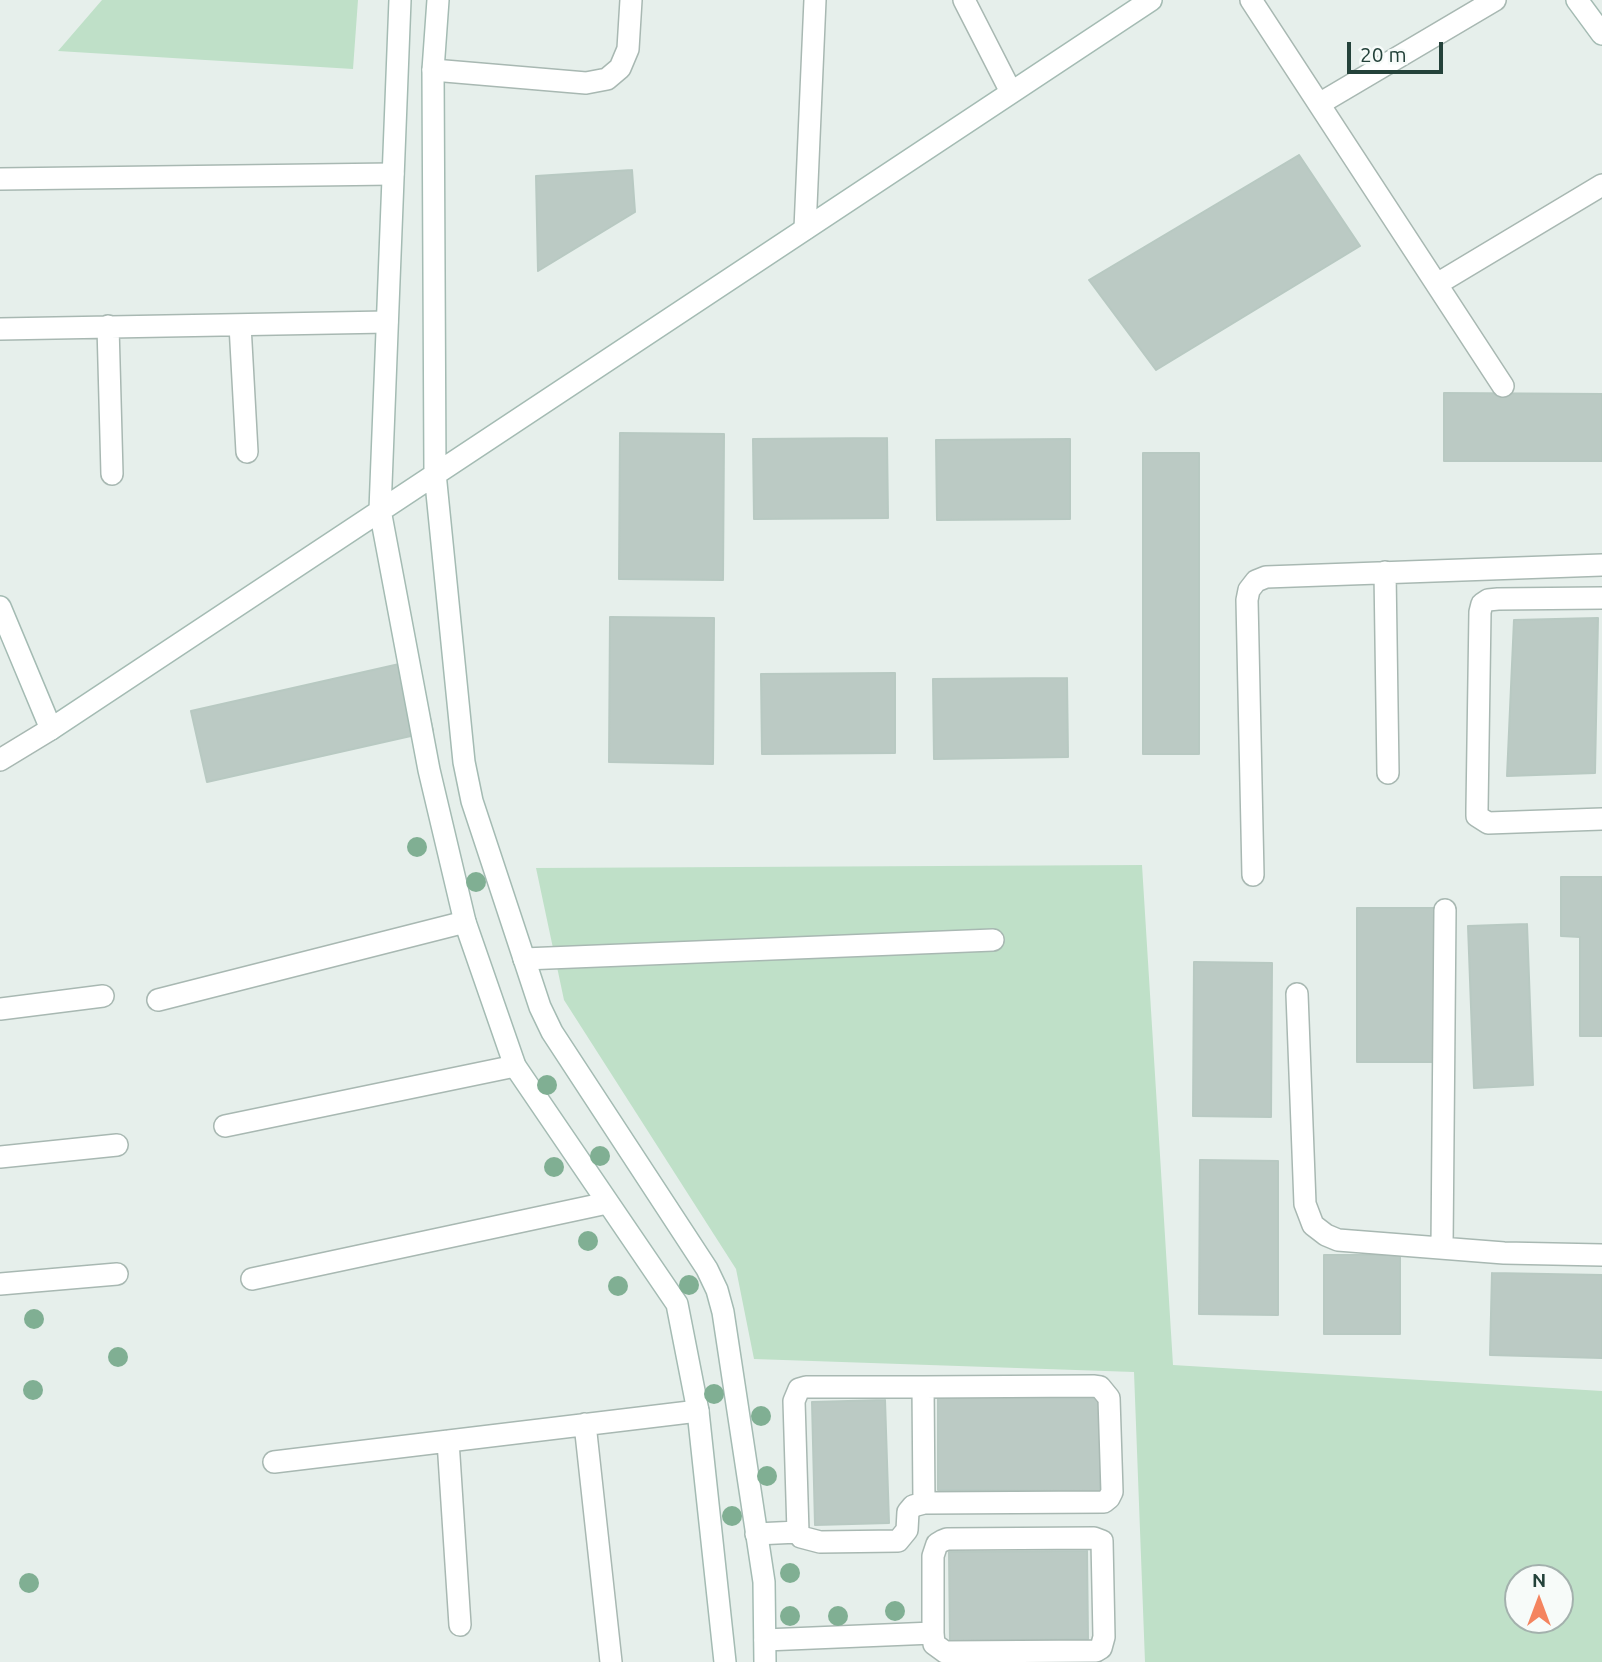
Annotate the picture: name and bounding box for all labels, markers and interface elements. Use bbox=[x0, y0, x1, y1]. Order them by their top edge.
scale bar bbox=[1350, 28, 1446, 72]
text: 20 m bbox=[1360, 42, 1407, 66]
north arrow bbox=[1504, 1564, 1574, 1634]
text: N bbox=[1532, 1569, 1546, 1591]

